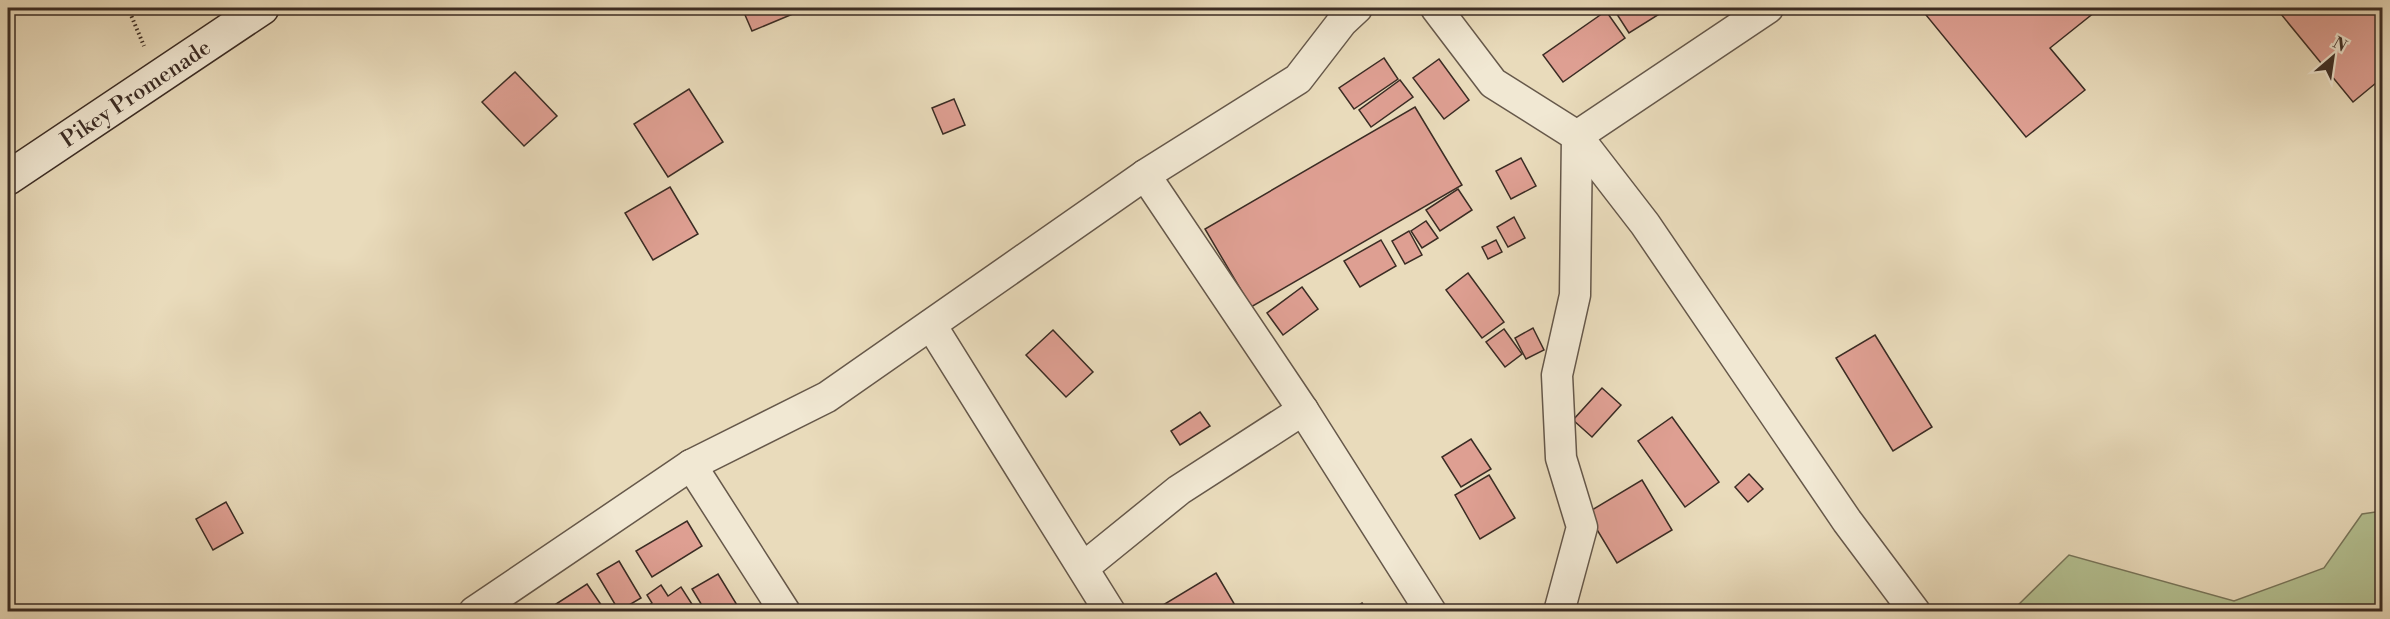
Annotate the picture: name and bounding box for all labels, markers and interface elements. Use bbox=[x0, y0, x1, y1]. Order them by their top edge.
north arrow bbox=[2303, 27, 2363, 87]
text: N bbox=[2329, 33, 2350, 57]
street label: Pikey Promenade bbox=[56, 34, 216, 154]

